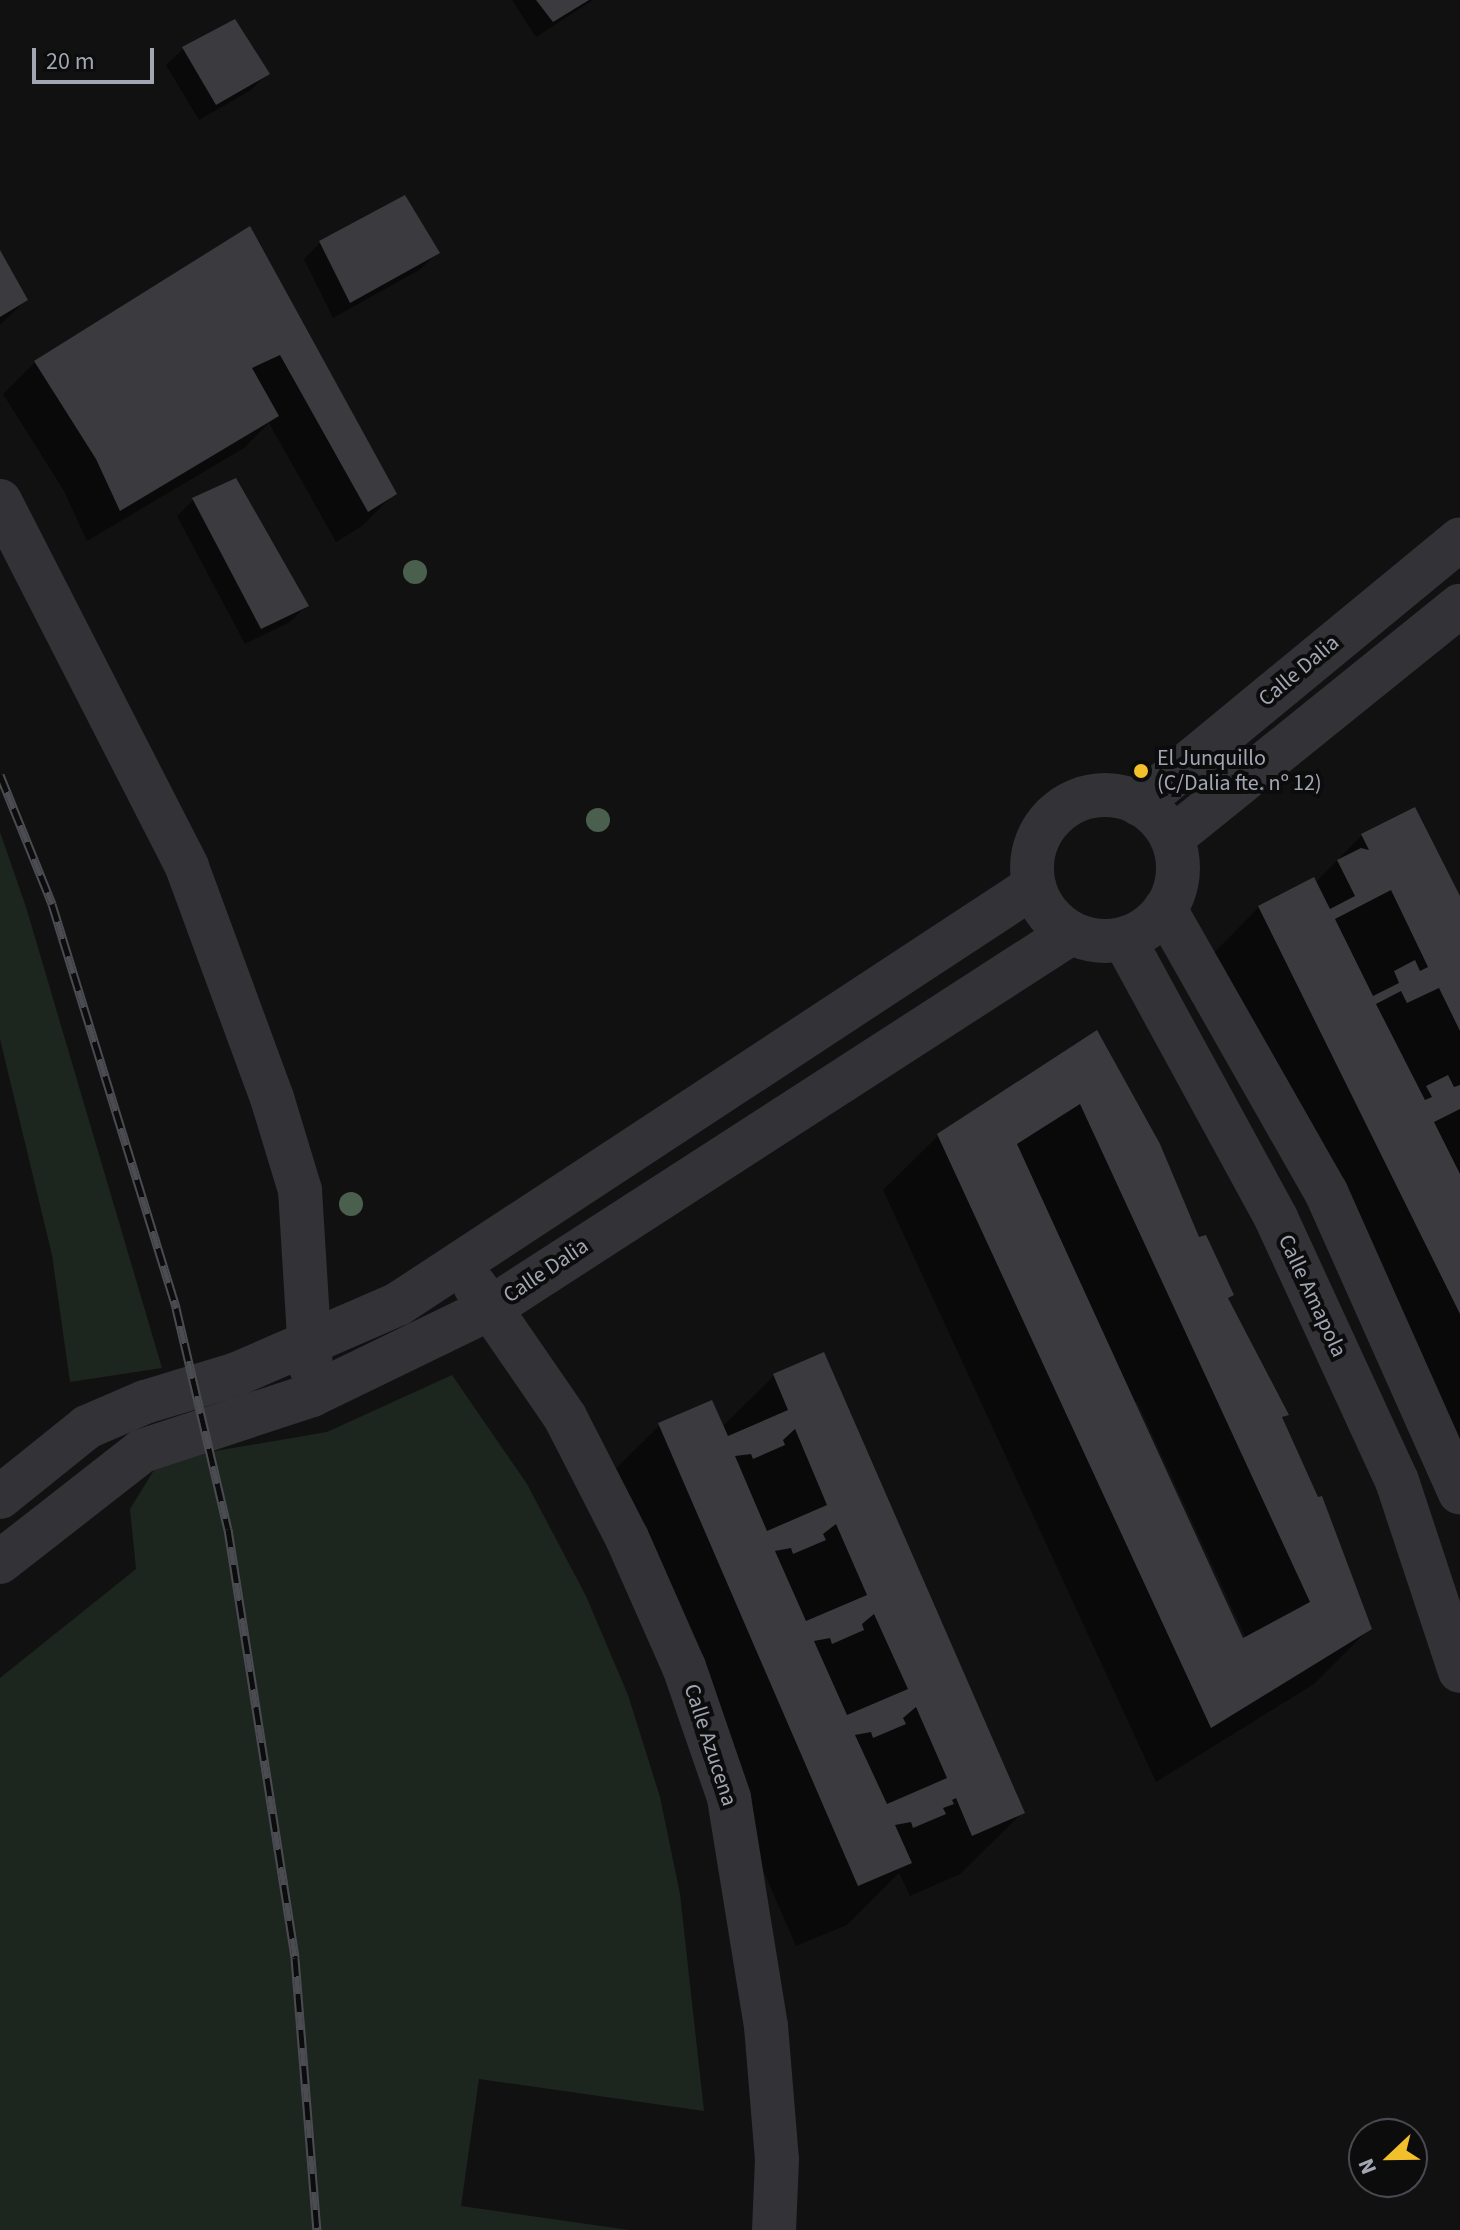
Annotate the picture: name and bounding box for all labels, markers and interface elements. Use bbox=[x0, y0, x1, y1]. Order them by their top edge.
scale bar bbox=[36, 32, 158, 82]
text: 20 m bbox=[46, 44, 95, 79]
street label: Calle Dalia bbox=[1253, 630, 1345, 712]
place label: El Junquillo (C/Dalia fte. nº 12) bbox=[1157, 745, 1322, 796]
marker: El Junquillo (C/Dalia fte. nº 12) bbox=[1132, 762, 1150, 780]
street label: Calle Amapola bbox=[1272, 1230, 1352, 1362]
street label: Calle Dalia bbox=[498, 1233, 594, 1309]
street label: Calle Azucena bbox=[678, 1681, 742, 1809]
north arrow bbox=[1348, 2118, 1428, 2198]
text: N bbox=[1350, 2153, 1385, 2179]

